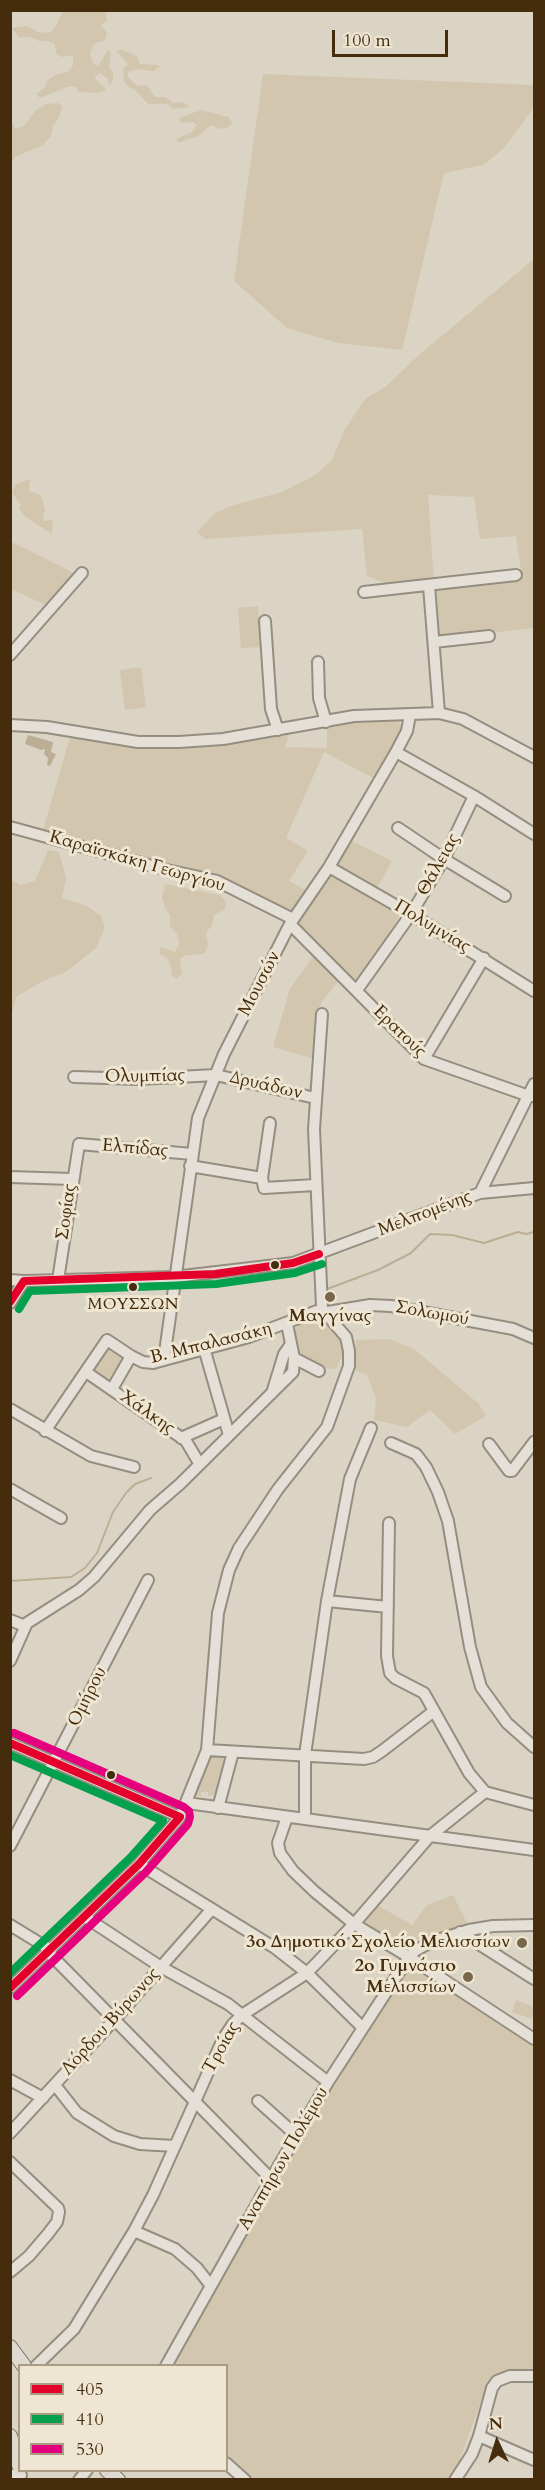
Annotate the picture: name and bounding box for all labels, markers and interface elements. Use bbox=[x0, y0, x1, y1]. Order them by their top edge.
scale bar bbox=[335, 18, 450, 56]
text: 100 m bbox=[343, 28, 391, 53]
street label: Καραϊσκάκη Γεωργίου bbox=[47, 827, 227, 897]
street label: Θάλειας bbox=[413, 830, 465, 900]
street label: Πολυμνίας bbox=[390, 896, 474, 958]
street label: Μουσών bbox=[234, 948, 286, 1020]
street label: Ερατούς bbox=[368, 1001, 430, 1063]
street label: Ολυμπίας bbox=[105, 1066, 185, 1088]
street label: Δρυάδων bbox=[228, 1067, 304, 1105]
street label: Ελπίδας bbox=[101, 1135, 169, 1163]
street label: Σοφίας bbox=[52, 1182, 82, 1242]
street label: Μελπομένης bbox=[375, 1186, 475, 1242]
unlabelled marker bbox=[269, 1259, 281, 1271]
marker: ΜΟΥΣΣΩΝ bbox=[127, 1281, 139, 1293]
marker: Μαγγίνας bbox=[323, 1290, 337, 1304]
place label: ΜΟΥΣΣΩΝ bbox=[88, 1295, 178, 1315]
street label: Σολωμού bbox=[394, 1297, 470, 1331]
place label: Μαγγίνας bbox=[289, 1306, 371, 1328]
street label: Β. Μπαλασάκη bbox=[148, 1318, 274, 1370]
street label: Χάλκης bbox=[115, 1386, 179, 1440]
street label: Ομήρου bbox=[64, 1664, 112, 1730]
unlabelled marker bbox=[105, 1769, 117, 1781]
place label: 3ο Δημοτικό Σχολείο Μελισσίων bbox=[246, 1932, 510, 1954]
marker: 3ο Δημοτικό Σχολείο Μελισσίων bbox=[515, 1936, 529, 1950]
place label: 2ο Γυμνάσιο Μελισσίων bbox=[355, 1956, 456, 1998]
street label: Λόρδου Βύρωνος bbox=[57, 1964, 165, 2080]
marker: 2ο Γυμνάσιο Μελισσίων bbox=[461, 1970, 475, 1984]
street label: Τροίας bbox=[199, 2018, 245, 2078]
street label: Αναπήρων Πολέμου bbox=[234, 2084, 334, 2234]
legend bbox=[18, 2364, 228, 2472]
text: 405 bbox=[76, 2377, 104, 2402]
text: 410 bbox=[76, 2407, 104, 2432]
north arrow bbox=[467, 2412, 527, 2472]
text: N bbox=[488, 2413, 503, 2436]
text: 530 bbox=[76, 2437, 104, 2462]

